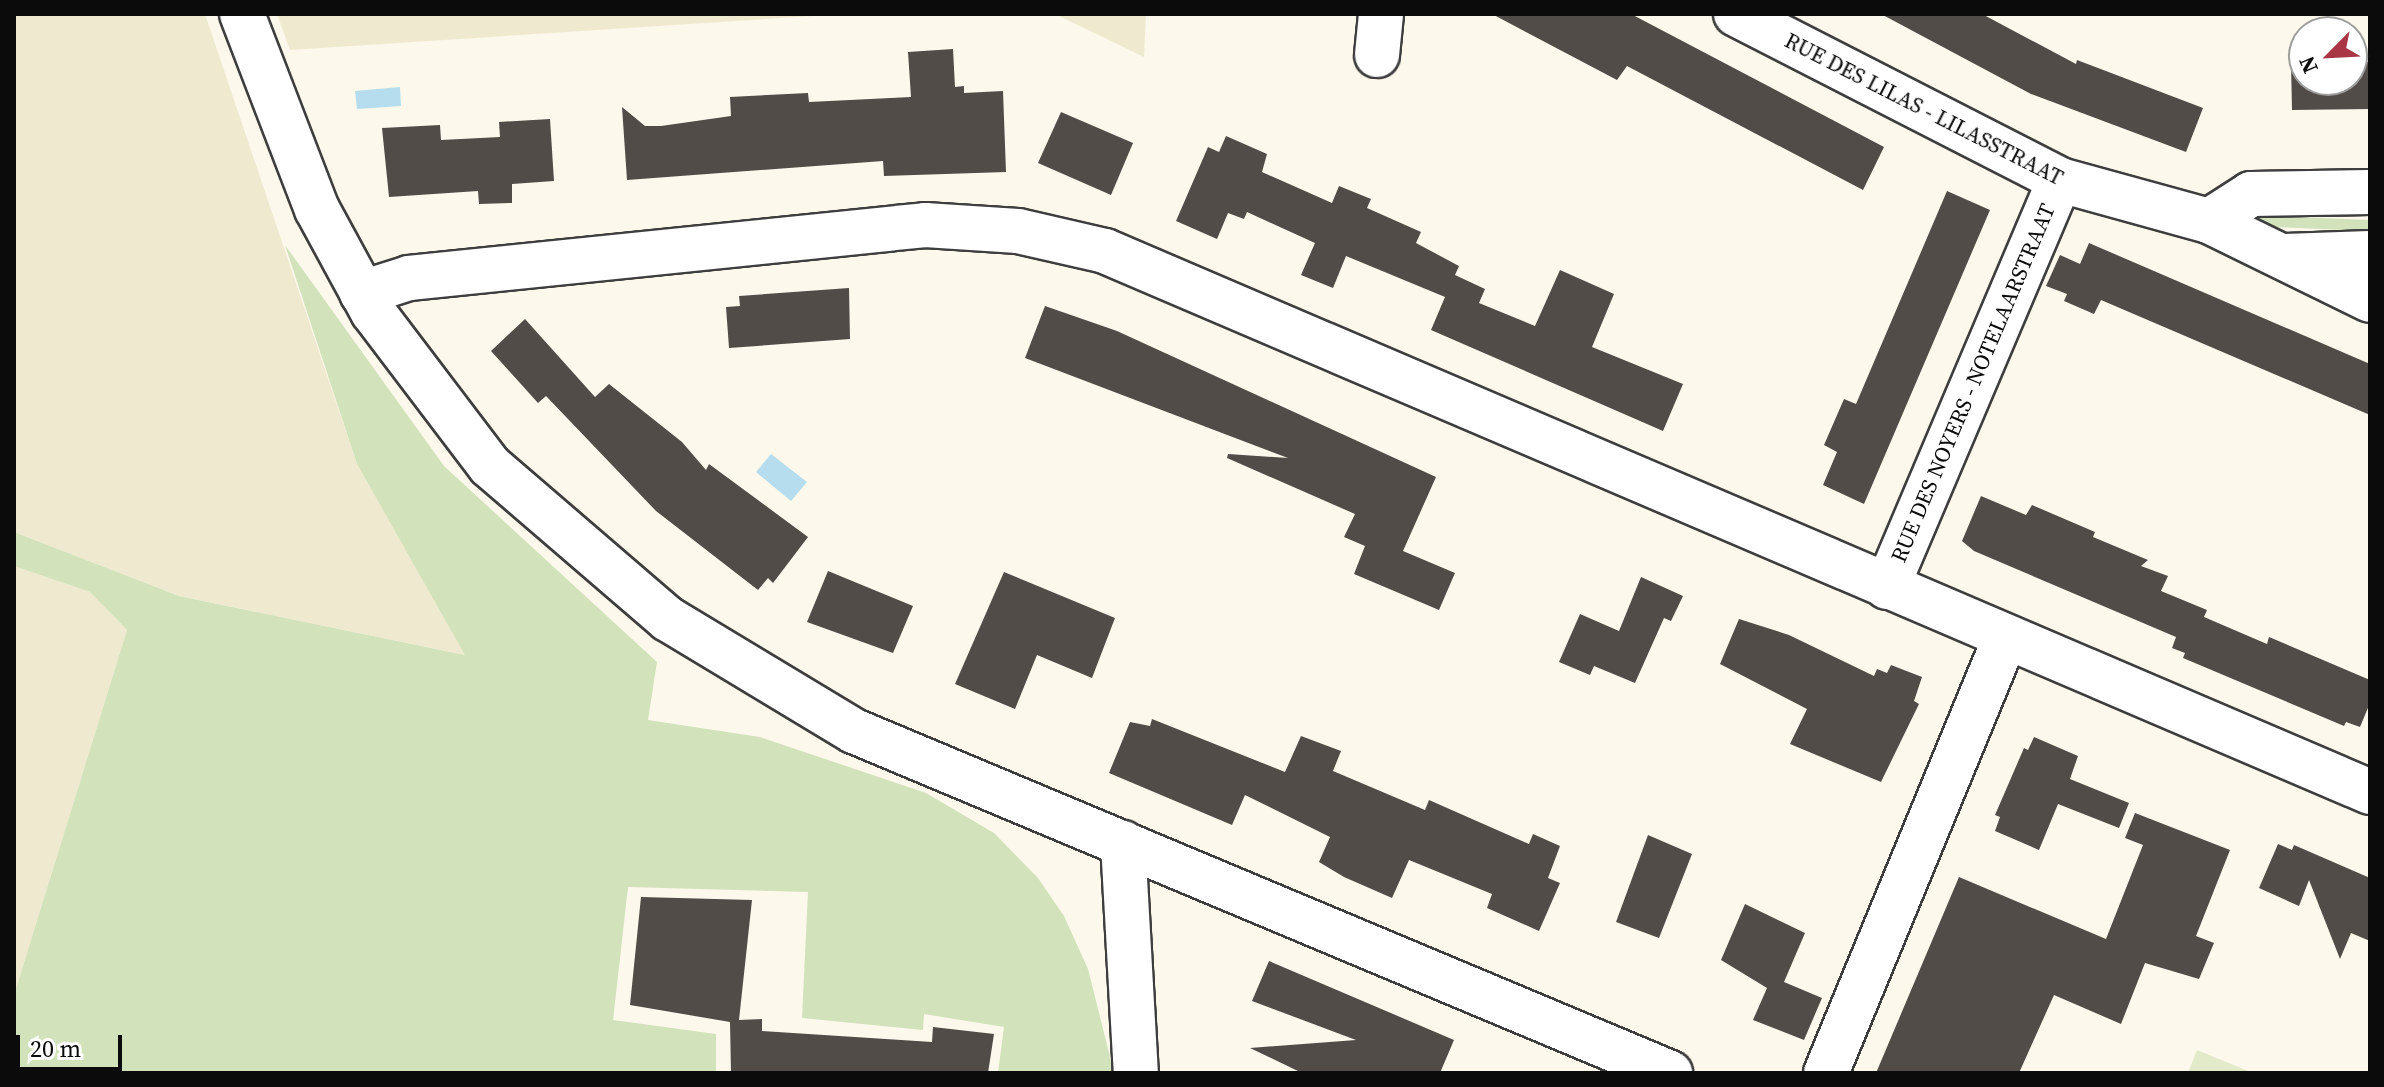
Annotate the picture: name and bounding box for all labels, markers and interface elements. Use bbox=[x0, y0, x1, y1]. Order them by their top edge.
north arrow bbox=[2288, 16, 2368, 96]
street label: RUE DES LILAS - LILASSTRAAT bbox=[1780, 27, 2068, 191]
text: N bbox=[2291, 52, 2325, 78]
street label: RUE DES NOYERS - NOTELAARSTRAAT bbox=[1885, 200, 2061, 566]
scale bar bbox=[20, 1019, 126, 1069]
text: 20 m bbox=[30, 1032, 81, 1065]

